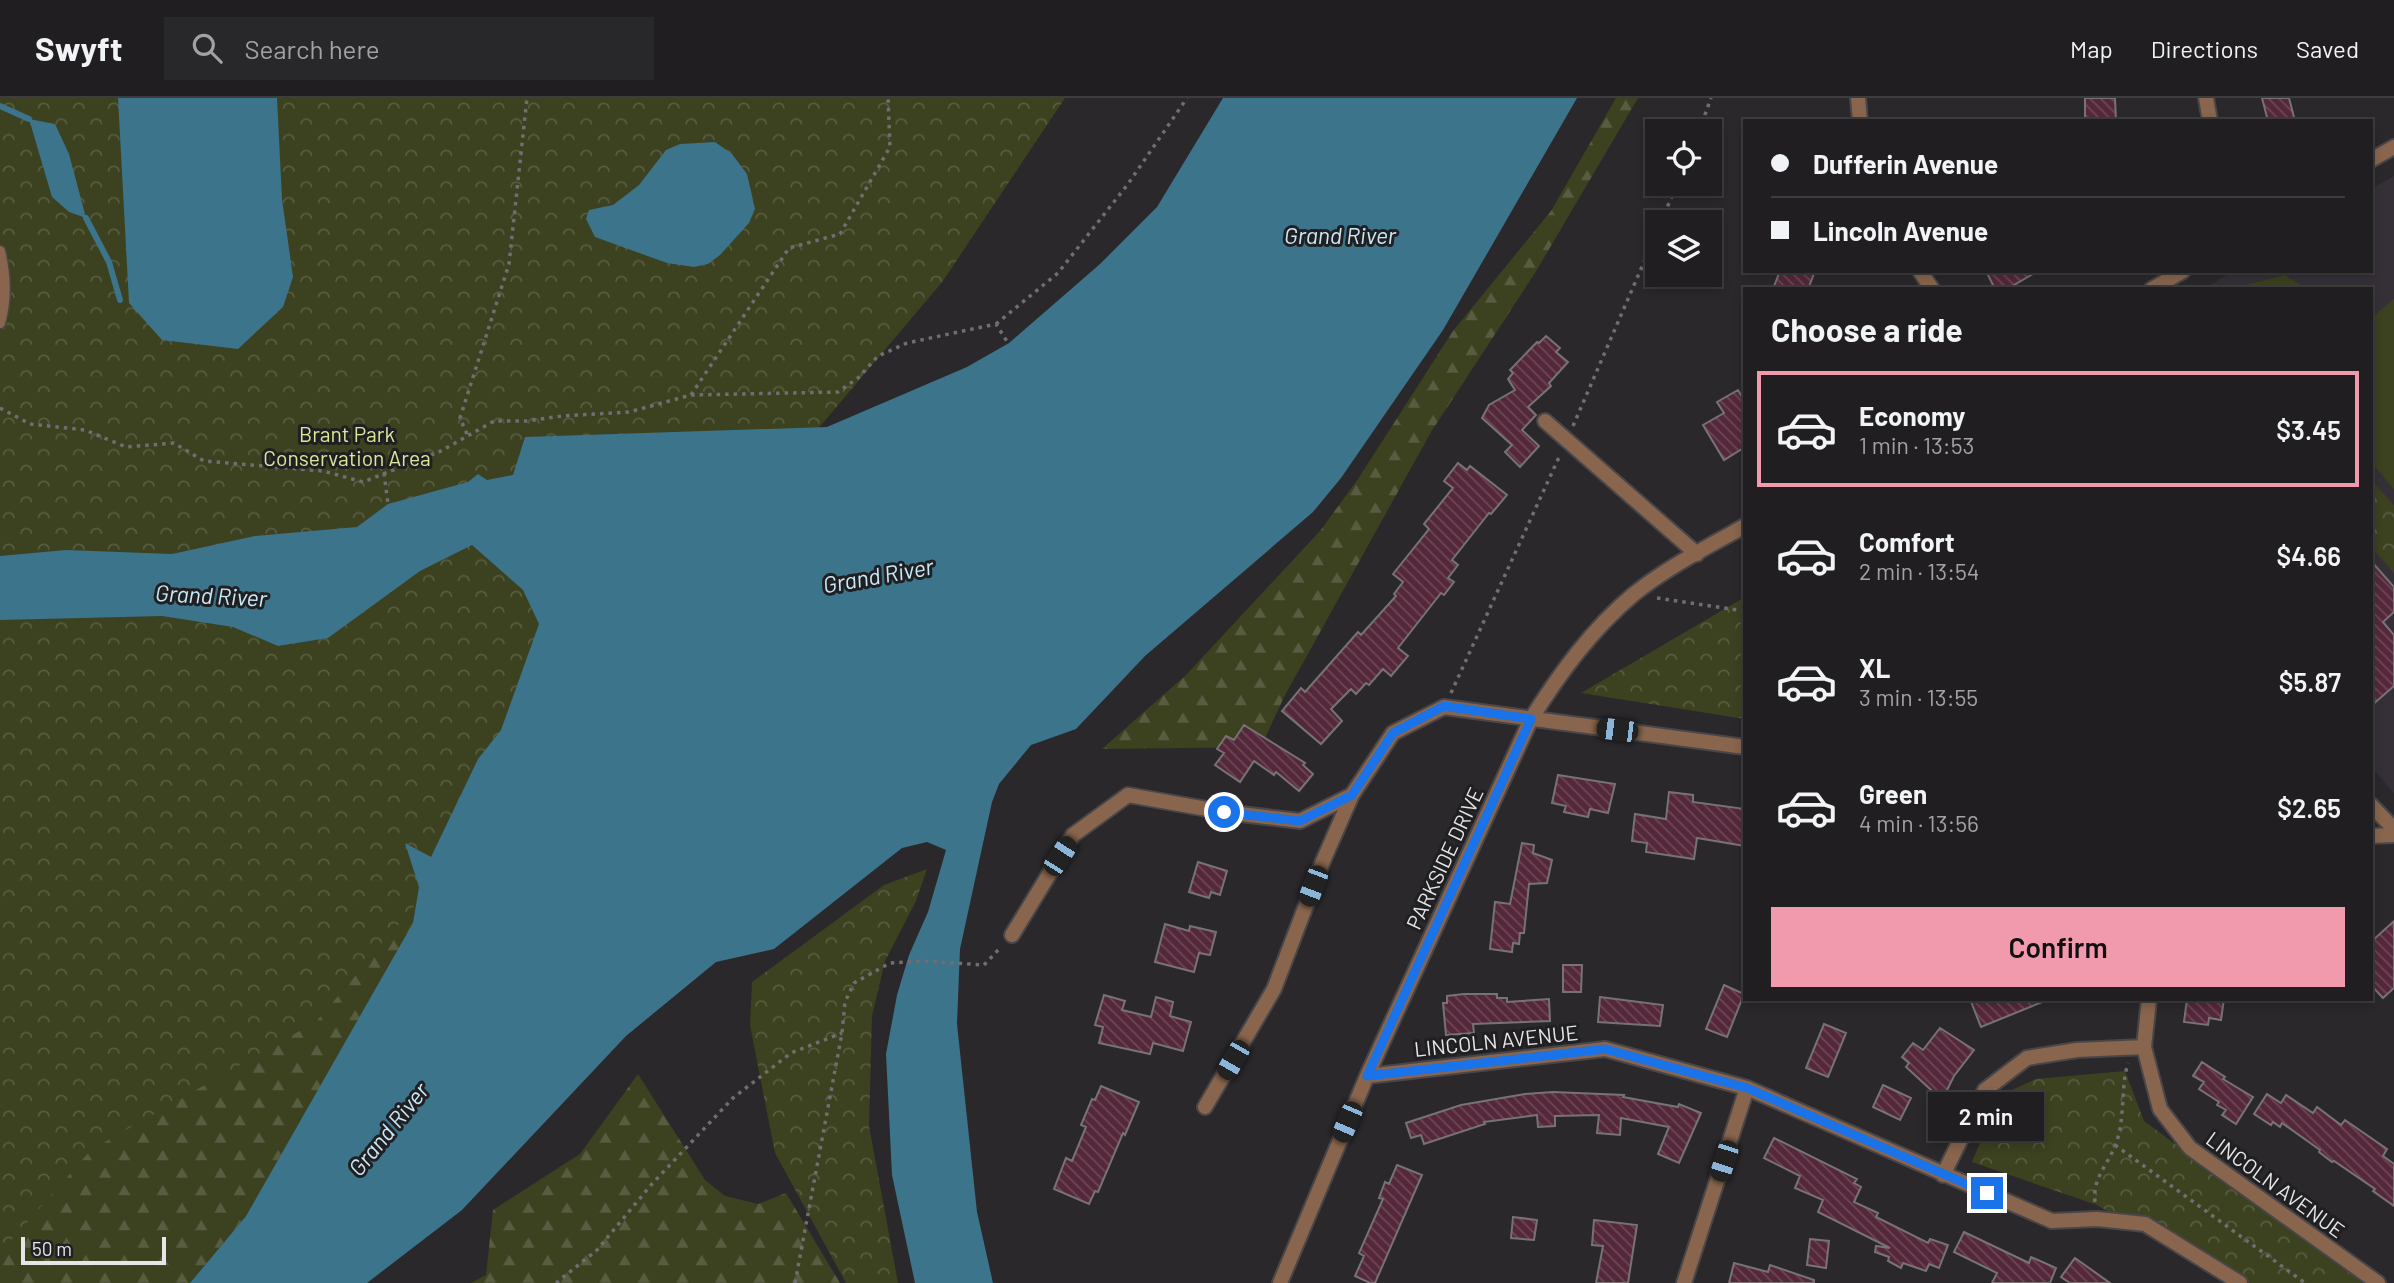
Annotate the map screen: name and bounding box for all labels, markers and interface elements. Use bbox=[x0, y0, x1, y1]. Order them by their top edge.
search box bbox=[164, 17, 654, 80]
text: Swyft bbox=[35, 28, 122, 68]
icon: search bbox=[188, 29, 226, 67]
text: Search here bbox=[244, 33, 380, 64]
text: Map bbox=[2070, 34, 2113, 63]
text: Directions bbox=[2151, 34, 2258, 63]
text: Saved bbox=[2296, 34, 2359, 63]
map controls bbox=[1645, 119, 1722, 287]
button: locate bbox=[1645, 119, 1722, 196]
text: Dufferin Avenue bbox=[1813, 148, 1998, 179]
button: layers bbox=[1645, 210, 1722, 287]
text: Lincoln Avenue bbox=[1813, 215, 1988, 246]
water label: Grand River bbox=[1284, 221, 1397, 249]
text: Choose a ride bbox=[1771, 310, 1963, 348]
icon: car bbox=[1775, 398, 1838, 461]
text: Economy bbox=[1859, 400, 1965, 431]
text: $3.45 bbox=[2276, 414, 2341, 445]
park label: Brant Park Conservation Area bbox=[263, 421, 431, 470]
text: 1 min · 13:53 bbox=[1859, 431, 1974, 459]
icon: car bbox=[1775, 524, 1838, 587]
text: Comfort bbox=[1859, 526, 1955, 557]
text: $4.66 bbox=[2276, 540, 2341, 571]
water label: Grand River bbox=[821, 551, 936, 598]
text: 2 min · 13:54 bbox=[1859, 557, 1979, 585]
water label: Grand River bbox=[154, 578, 268, 612]
icon: car bbox=[1775, 650, 1838, 713]
text: XL bbox=[1859, 652, 1890, 683]
text: $5.87 bbox=[2279, 666, 2341, 697]
text: 3 min · 13:55 bbox=[1859, 683, 1978, 711]
car bbox=[1595, 717, 1640, 743]
icon: car bbox=[1775, 776, 1838, 839]
text: Green bbox=[1859, 778, 1927, 809]
street label: PARKSIDE DRIVE bbox=[1400, 783, 1488, 933]
text: $2.65 bbox=[2277, 792, 2341, 823]
route start bbox=[1208, 796, 1240, 828]
text: 4 min · 13:56 bbox=[1859, 809, 1979, 837]
car bbox=[1040, 833, 1081, 879]
car bbox=[1296, 863, 1331, 909]
button: Confirm bbox=[1771, 907, 2345, 987]
street label: LINCOLN AVENUE bbox=[1413, 1019, 1579, 1061]
car bbox=[1214, 1037, 1253, 1083]
water label: Grand River bbox=[342, 1076, 435, 1181]
callout: 2 min bbox=[1929, 1091, 2045, 1140]
car bbox=[1330, 1099, 1365, 1145]
text: 2 min bbox=[1959, 1102, 2013, 1130]
street label: LINCOLN AVENUE bbox=[2202, 1125, 2350, 1243]
car bbox=[1708, 1138, 1741, 1184]
route end bbox=[1971, 1177, 2003, 1209]
scale bar bbox=[21, 1234, 166, 1266]
text: 50 m bbox=[32, 1237, 72, 1260]

